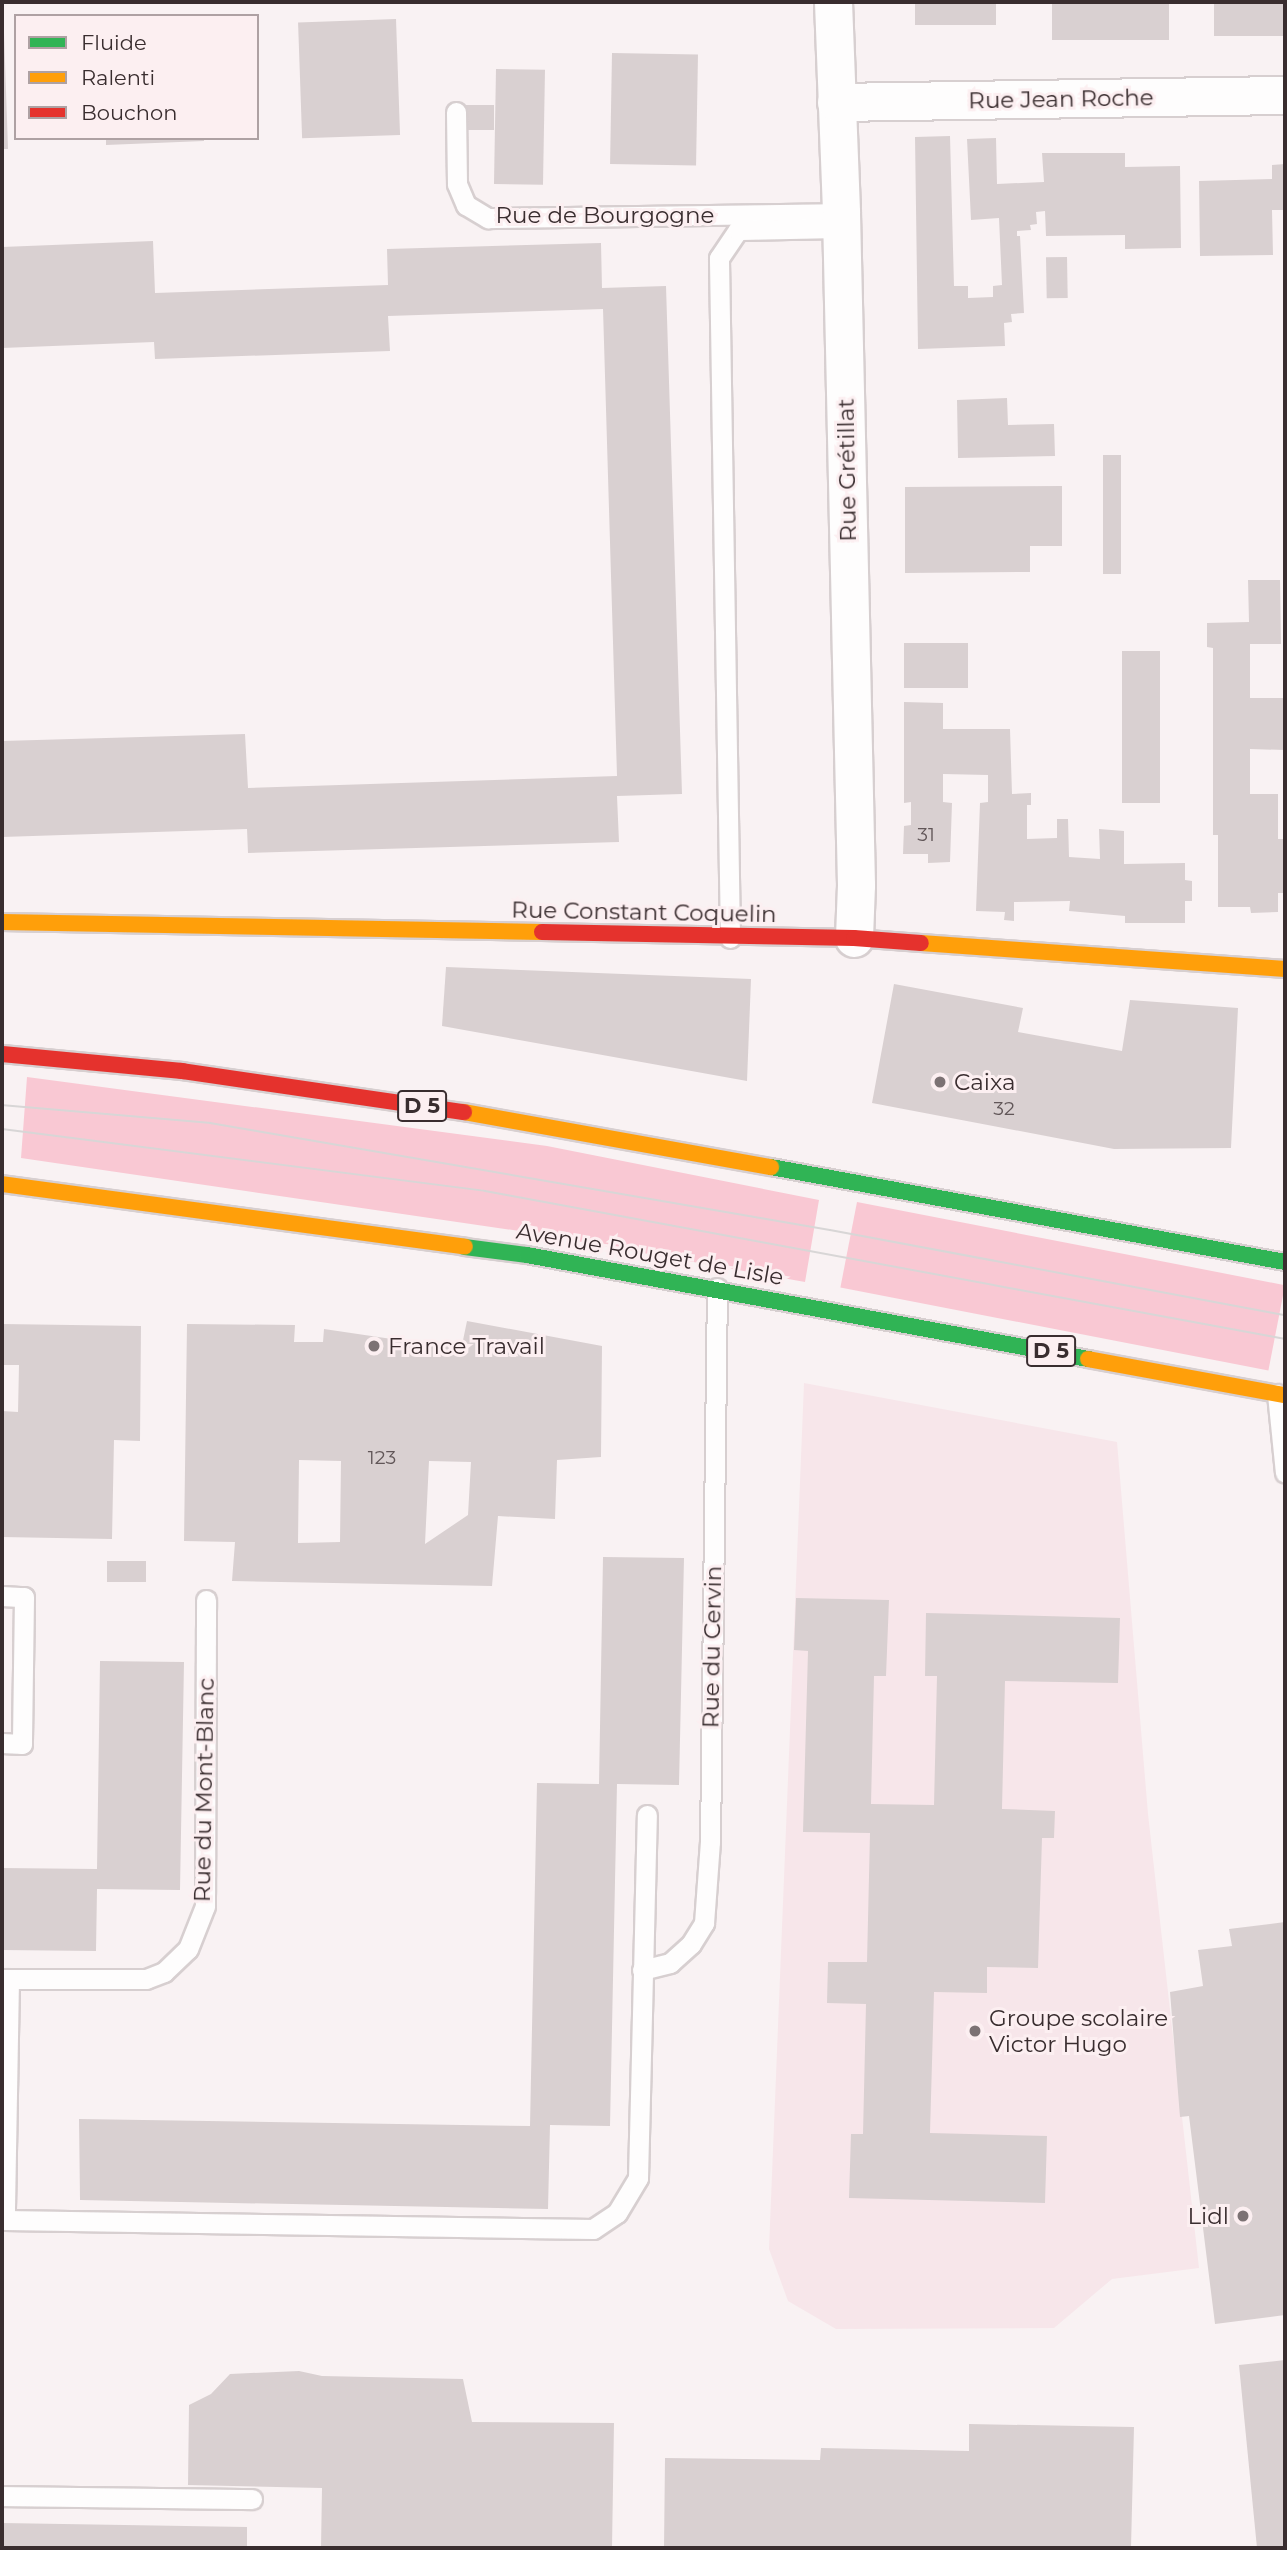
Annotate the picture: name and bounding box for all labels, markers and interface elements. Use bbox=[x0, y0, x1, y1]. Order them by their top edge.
legend bbox=[14, 14, 259, 140]
text: Fluide bbox=[81, 30, 147, 55]
text: Ralenti bbox=[81, 65, 155, 90]
street label: Rue Jean Roche bbox=[968, 84, 1154, 114]
text: Bouchon bbox=[81, 100, 177, 125]
street label: Rue de Bourgogne bbox=[495, 201, 715, 229]
street label: Rue Grétillat bbox=[832, 398, 862, 542]
house number: 31 bbox=[917, 824, 935, 846]
street label: Rue Constant Coquelin bbox=[511, 896, 777, 928]
place label: Caixa bbox=[954, 1068, 1016, 1096]
marker: Caixa bbox=[932, 1074, 948, 1090]
road number: D 5 bbox=[396, 1088, 448, 1124]
house number: 32 bbox=[993, 1098, 1015, 1120]
street label: Avenue Rouget de Lisle bbox=[514, 1217, 786, 1291]
place label: France Travail bbox=[388, 1332, 545, 1360]
road number: D 5 bbox=[1025, 1334, 1077, 1368]
marker: France Travail bbox=[366, 1338, 382, 1354]
house number: 123 bbox=[368, 1447, 396, 1469]
street label: Rue du Cervin bbox=[697, 1566, 727, 1728]
street label: Rue du Mont-Blanc bbox=[188, 1678, 220, 1902]
place label: Groupe scolaire Victor Hugo bbox=[989, 2004, 1168, 2058]
marker: Groupe scolaire Victor Hugo bbox=[967, 2023, 983, 2039]
place label: Lidl bbox=[1187, 2202, 1229, 2230]
marker: Lidl bbox=[1235, 2208, 1251, 2224]

